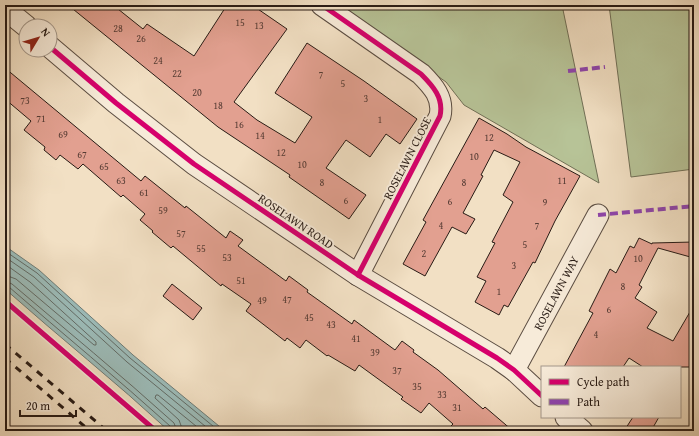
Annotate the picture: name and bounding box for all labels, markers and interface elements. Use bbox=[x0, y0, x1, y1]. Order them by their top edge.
house number: 15 bbox=[235, 15, 245, 30]
north arrow bbox=[18, 18, 58, 58]
house number: 13 bbox=[254, 18, 264, 33]
house number: 28 bbox=[113, 21, 123, 36]
text: N bbox=[37, 24, 55, 40]
house number: 26 bbox=[136, 31, 146, 46]
house number: 24 bbox=[153, 53, 163, 68]
house number: 22 bbox=[172, 66, 182, 81]
house number: 7 bbox=[319, 67, 324, 82]
house number: 5 bbox=[341, 76, 346, 91]
house number: 20 bbox=[192, 85, 202, 100]
house number: 3 bbox=[364, 91, 369, 106]
house number: 73 bbox=[20, 93, 30, 108]
house number: 18 bbox=[213, 98, 223, 113]
house number: 71 bbox=[36, 111, 46, 126]
house number: 1 bbox=[378, 112, 383, 127]
street label: ROSELAWN CLOSE bbox=[379, 114, 435, 202]
house number: 16 bbox=[234, 117, 244, 132]
house number: 69 bbox=[58, 127, 68, 142]
house number: 14 bbox=[255, 128, 265, 143]
house number: 12 bbox=[484, 130, 494, 145]
house number: 12 bbox=[276, 145, 286, 160]
house number: 67 bbox=[77, 147, 87, 162]
house number: 10 bbox=[469, 149, 479, 164]
house number: 10 bbox=[297, 157, 307, 172]
house number: 65 bbox=[99, 159, 109, 174]
house number: 63 bbox=[116, 173, 126, 188]
house number: 11 bbox=[557, 173, 567, 188]
house number: 8 bbox=[320, 175, 325, 190]
house number: 8 bbox=[462, 175, 467, 190]
house number: 61 bbox=[139, 185, 149, 200]
street label: ROSELAWN ROAD bbox=[255, 189, 337, 253]
house number: 6 bbox=[344, 193, 349, 208]
house number: 6 bbox=[448, 194, 453, 209]
house number: 9 bbox=[543, 195, 548, 210]
house number: 59 bbox=[158, 203, 168, 218]
house number: 4 bbox=[439, 218, 444, 233]
house number: 7 bbox=[535, 218, 540, 233]
house number: 57 bbox=[176, 226, 186, 241]
house number: 5 bbox=[523, 237, 528, 252]
house number: 55 bbox=[196, 241, 206, 256]
house number: 2 bbox=[422, 246, 427, 261]
house number: 53 bbox=[222, 250, 232, 265]
house number: 10 bbox=[633, 251, 643, 266]
street label: ROSELAWN WAY bbox=[529, 253, 583, 333]
house number: 3 bbox=[512, 258, 517, 273]
house number: 51 bbox=[236, 273, 246, 288]
house number: 8 bbox=[621, 279, 626, 294]
house number: 1 bbox=[497, 284, 502, 299]
house number: 47 bbox=[282, 292, 292, 307]
house number: 49 bbox=[257, 293, 267, 308]
house number: 6 bbox=[607, 302, 612, 317]
house number: 45 bbox=[304, 310, 314, 325]
house number: 43 bbox=[326, 317, 336, 332]
house number: 4 bbox=[594, 327, 599, 342]
house number: 41 bbox=[351, 331, 361, 346]
house number: 39 bbox=[370, 345, 380, 360]
house number: 37 bbox=[392, 363, 402, 378]
legend bbox=[541, 366, 681, 418]
text: Cycle path bbox=[577, 373, 630, 390]
house number: 35 bbox=[412, 379, 422, 394]
house number: 33 bbox=[437, 387, 447, 402]
scale bar bbox=[20, 392, 76, 418]
text: Path bbox=[577, 393, 600, 410]
text: 20 m bbox=[26, 397, 50, 414]
house number: 31 bbox=[452, 400, 462, 415]

